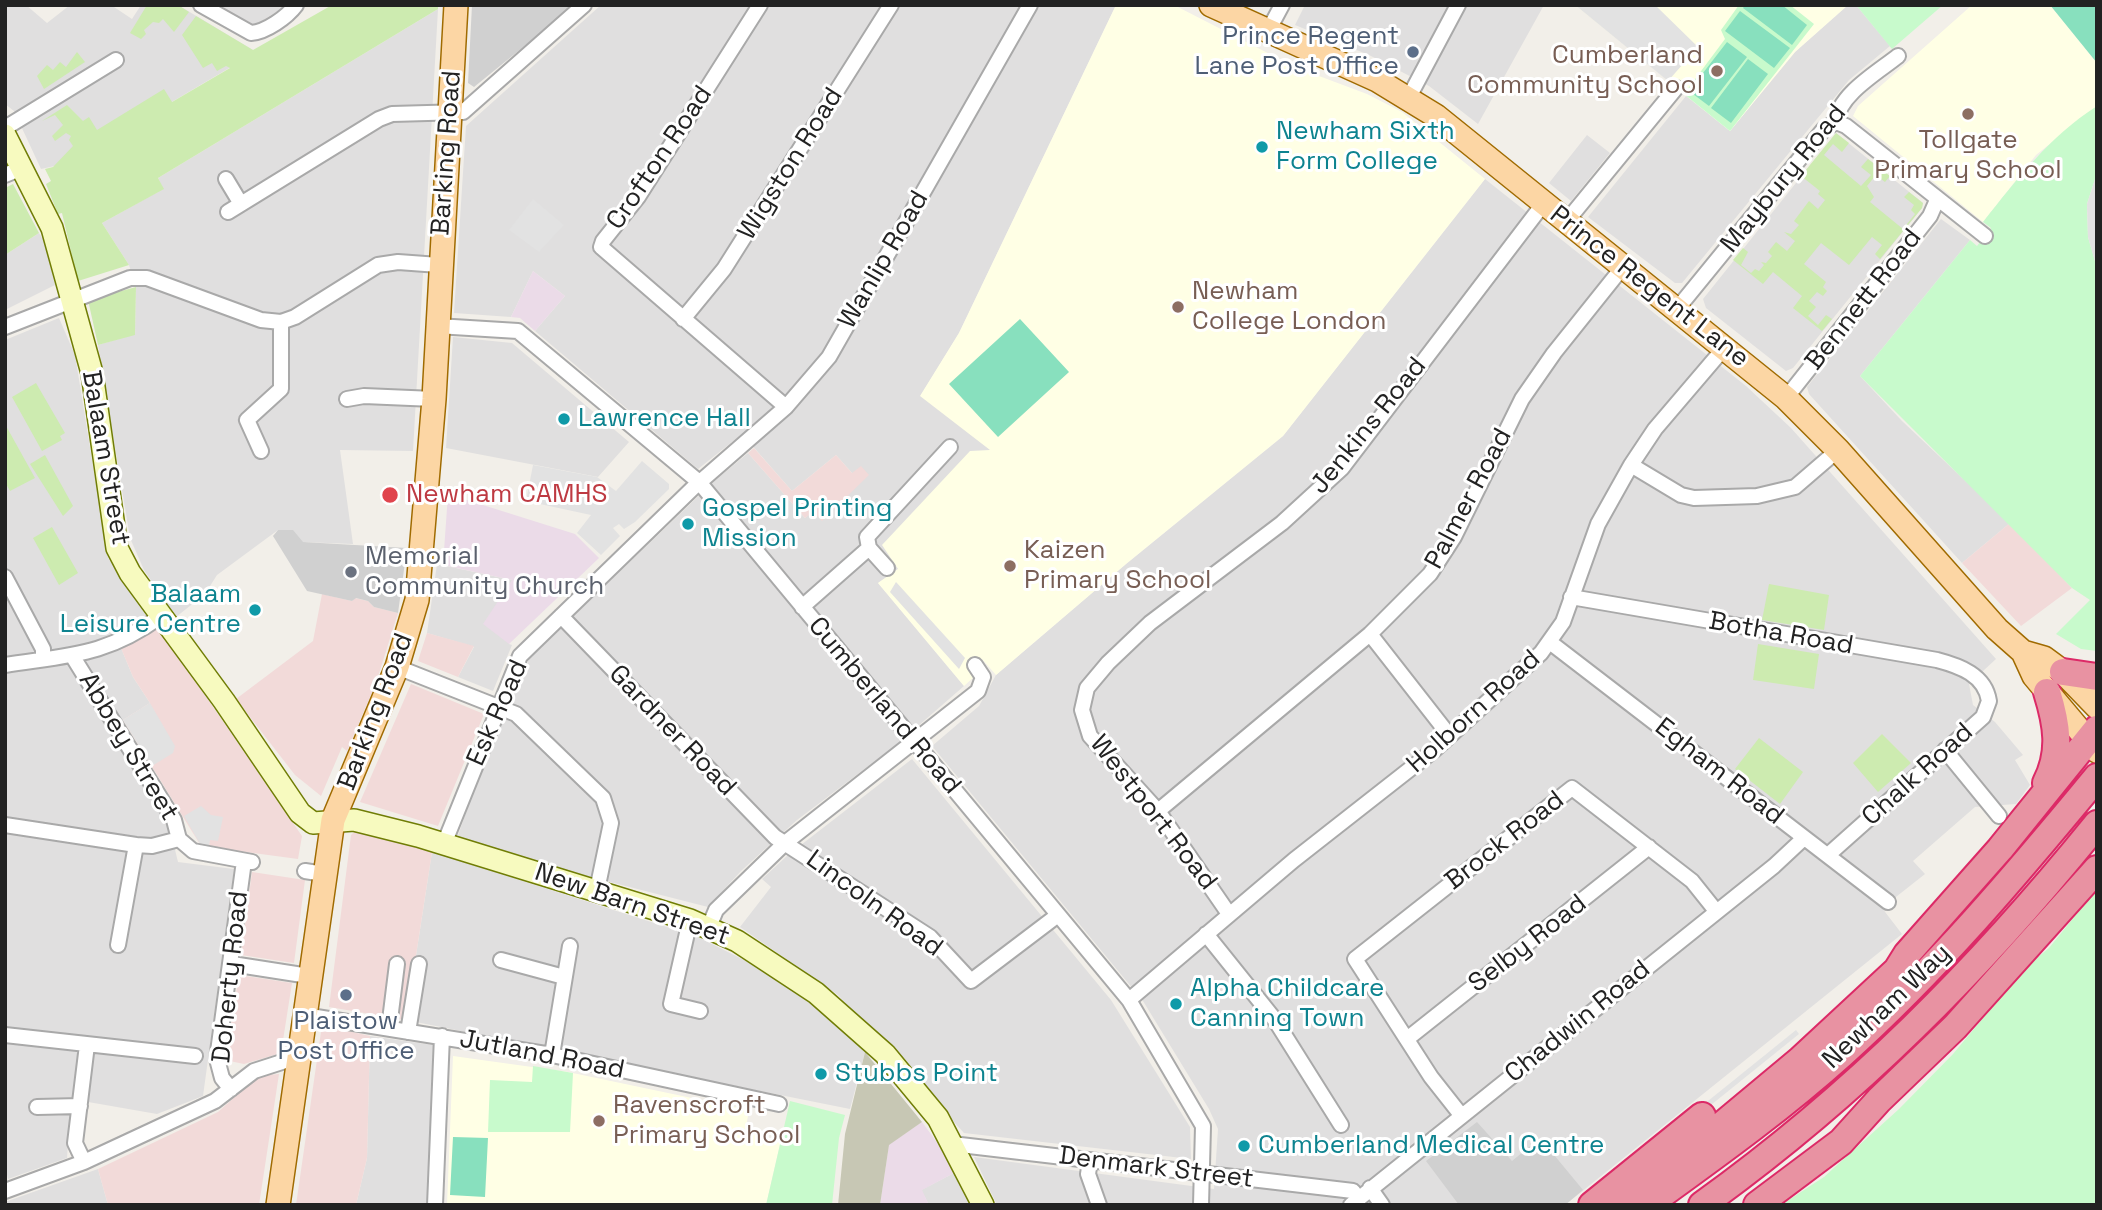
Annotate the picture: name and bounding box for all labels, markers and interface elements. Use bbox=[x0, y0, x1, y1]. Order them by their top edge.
place label: Prince Regent Lane Post Office bbox=[1195, 21, 1399, 82]
place label: Cumberland Community School bbox=[1467, 40, 1703, 102]
marker: Prince Regent Lane Post Office bbox=[1405, 44, 1421, 60]
marker: Cumberland Community School bbox=[1709, 63, 1725, 79]
street label: Barking Road bbox=[426, 69, 468, 237]
street label: Crofton Road bbox=[600, 80, 720, 236]
street label: Wigston Road bbox=[732, 82, 850, 246]
street label: Maybury Road bbox=[1715, 99, 1853, 259]
marker: Tollgate Primary School bbox=[1960, 106, 1976, 122]
place label: Newham Sixth Form College bbox=[1276, 116, 1455, 178]
place label: Tollgate Primary School bbox=[1874, 125, 2062, 186]
marker: Newham Sixth Form College bbox=[1254, 139, 1270, 155]
street label: Wanlip Road bbox=[832, 186, 936, 334]
street label: Prince Regent Lane bbox=[1543, 200, 1755, 374]
street label: Bennett Road bbox=[1799, 223, 1929, 377]
place label: Newham College London bbox=[1192, 276, 1387, 338]
marker: Newham College London bbox=[1170, 299, 1186, 315]
street label: Jenkins Road bbox=[1304, 351, 1434, 501]
street label: Balaam Street bbox=[74, 368, 136, 548]
place label: Lawrence Hall bbox=[578, 403, 751, 435]
marker: Lawrence Hall bbox=[556, 411, 572, 427]
street label: Palmer Road bbox=[1419, 423, 1519, 575]
place label: Newham CAMHS bbox=[406, 479, 608, 511]
marker: Newham CAMHS bbox=[380, 485, 400, 505]
place label: Gospel Printing Mission bbox=[702, 493, 892, 554]
marker: Gospel Printing Mission bbox=[680, 516, 696, 532]
place label: Kaizen Primary School bbox=[1024, 535, 1211, 596]
place label: Memorial Community Church bbox=[365, 541, 604, 602]
marker: Kaizen Primary School bbox=[1002, 558, 1018, 574]
marker: Memorial Community Church bbox=[343, 564, 359, 580]
place label: Balaam Leisure Centre bbox=[60, 579, 241, 640]
marker: Balaam Leisure Centre bbox=[247, 602, 263, 618]
street label: Botha Road bbox=[1706, 606, 1856, 662]
street label: Cumberland Road bbox=[801, 611, 967, 801]
street label: Barking Road bbox=[332, 629, 420, 795]
street label: Holborn Road bbox=[1401, 644, 1547, 780]
street label: Esk Road bbox=[461, 655, 535, 771]
street label: Gardner Road bbox=[602, 659, 742, 803]
street label: Abbey Street bbox=[72, 667, 184, 827]
street label: Egham Road bbox=[1648, 712, 1790, 832]
street label: Chalk Road bbox=[1856, 717, 1980, 833]
street label: Westport Road bbox=[1083, 729, 1223, 897]
street label: Brock Road bbox=[1439, 785, 1571, 897]
street label: Lincoln Road bbox=[800, 844, 948, 964]
street label: New Barn Street bbox=[531, 857, 733, 953]
street label: Selby Road bbox=[1463, 888, 1593, 1000]
street label: Doherty Road bbox=[206, 889, 256, 1065]
street label: Newham Way bbox=[1816, 938, 1958, 1076]
street label: Chadwin Road bbox=[1499, 954, 1657, 1090]
place label: Alpha Childcare Canning Town bbox=[1190, 973, 1384, 1034]
marker: Plaistow Post Office bbox=[338, 987, 354, 1003]
marker: Alpha Childcare Canning Town bbox=[1168, 996, 1184, 1012]
place label: Plaistow Post Office bbox=[277, 1006, 415, 1068]
street label: Jutland Road bbox=[457, 1024, 627, 1086]
place label: Stubbs Point bbox=[835, 1058, 998, 1090]
marker: Stubbs Point bbox=[813, 1066, 829, 1082]
place label: Ravenscroft Primary School bbox=[613, 1090, 800, 1152]
marker: Ravenscroft Primary School bbox=[591, 1113, 607, 1129]
place label: Cumberland Medical Centre bbox=[1258, 1130, 1604, 1162]
marker: Cumberland Medical Centre bbox=[1236, 1138, 1252, 1154]
street label: Denmark Street bbox=[1057, 1141, 1255, 1195]

